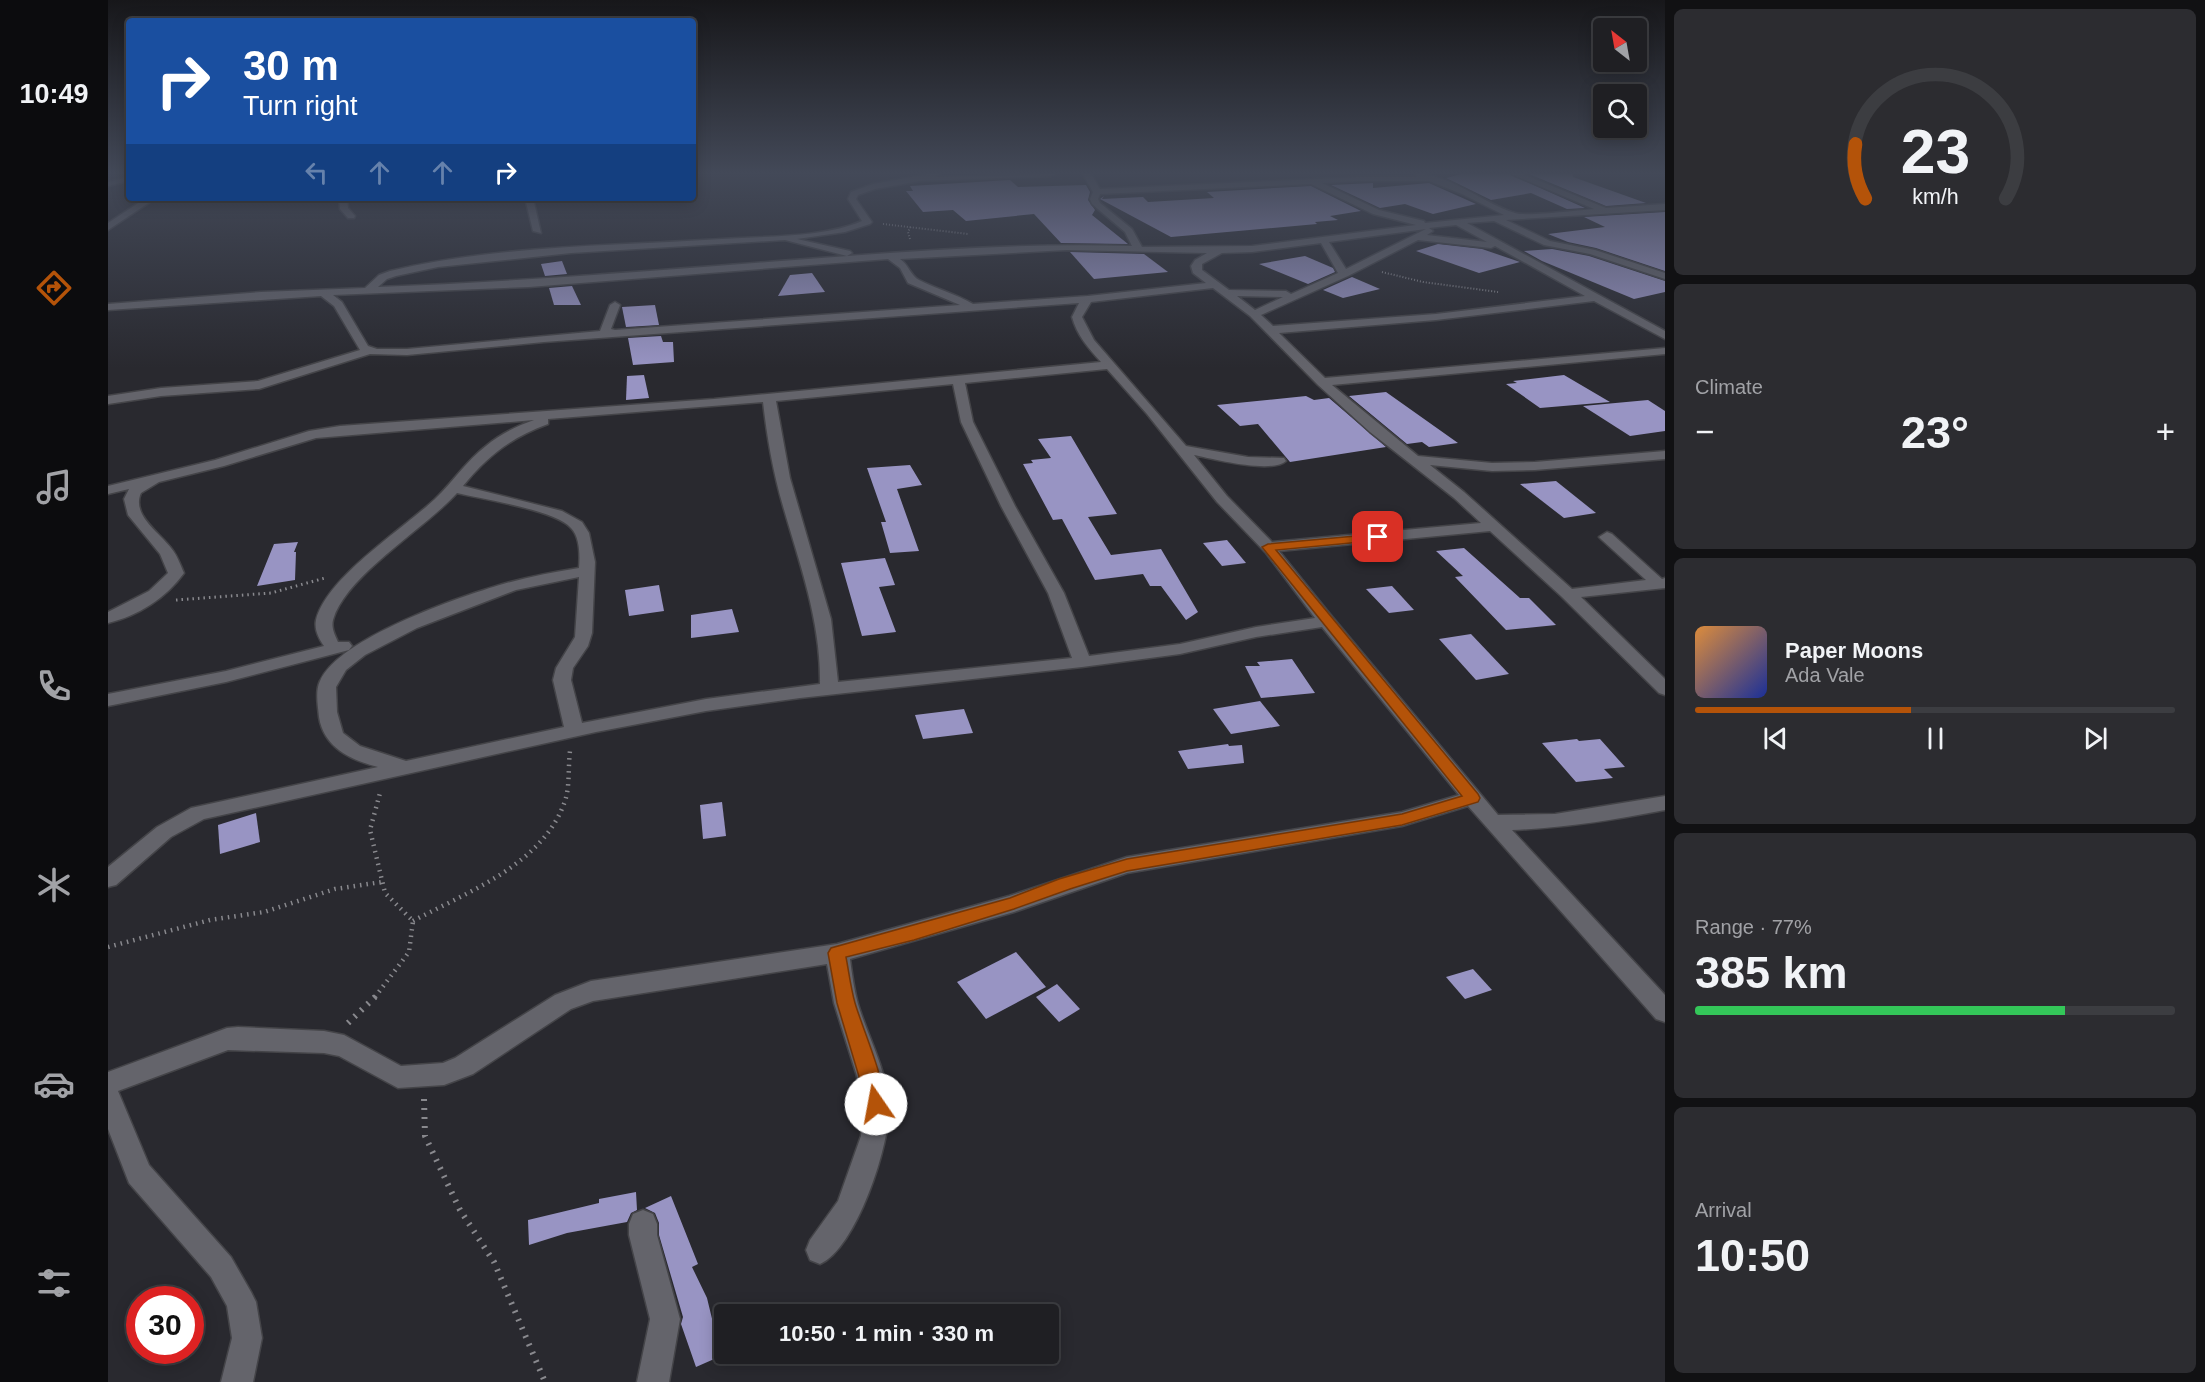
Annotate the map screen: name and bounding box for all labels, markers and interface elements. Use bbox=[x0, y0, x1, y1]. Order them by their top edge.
north arrow bbox=[1593, 18, 1647, 72]
map controls bbox=[1593, 18, 1647, 138]
icon: right bbox=[144, 42, 222, 120]
text: 30 m bbox=[243, 42, 339, 89]
text: 10:49 bbox=[19, 79, 89, 109]
button: search bbox=[1593, 84, 1647, 138]
text: Turn right bbox=[243, 91, 358, 121]
text: 23 bbox=[1900, 117, 1970, 186]
icon: left bbox=[300, 156, 333, 189]
icon: ahead bbox=[363, 156, 396, 189]
icon: ahead bbox=[426, 156, 459, 189]
icon: right bbox=[489, 156, 522, 189]
text: km/h bbox=[1912, 185, 1958, 209]
icon: directions bbox=[33, 267, 75, 309]
text: Climate bbox=[1695, 376, 1763, 398]
text: 23° bbox=[1901, 407, 1969, 458]
text: − bbox=[1695, 413, 1714, 450]
text: + bbox=[2156, 413, 2175, 450]
icon: music bbox=[33, 466, 75, 508]
pin bbox=[1352, 511, 1403, 562]
icon: arrive bbox=[1361, 520, 1394, 553]
text: Paper Moons bbox=[1785, 638, 1923, 663]
text: Ada Vale bbox=[1785, 664, 1865, 686]
icon: phone bbox=[33, 665, 75, 707]
icon: previous bbox=[1759, 722, 1792, 755]
icon: pause bbox=[1919, 722, 1952, 755]
icon: next bbox=[2079, 722, 2112, 755]
icon: climate bbox=[33, 864, 75, 906]
text: Range · 77% bbox=[1695, 916, 1812, 938]
text: 385 km bbox=[1695, 947, 1848, 998]
icon: car bbox=[33, 1063, 75, 1105]
position arrow bbox=[844, 1072, 908, 1136]
text: Arrival bbox=[1695, 1199, 1752, 1221]
text: 10:50 bbox=[1695, 1230, 1810, 1281]
icon: filters bbox=[33, 1262, 75, 1304]
speed limit sign: 30 bbox=[126, 1286, 204, 1364]
text: 10:50 · 1 min · 330 m bbox=[779, 1321, 994, 1346]

